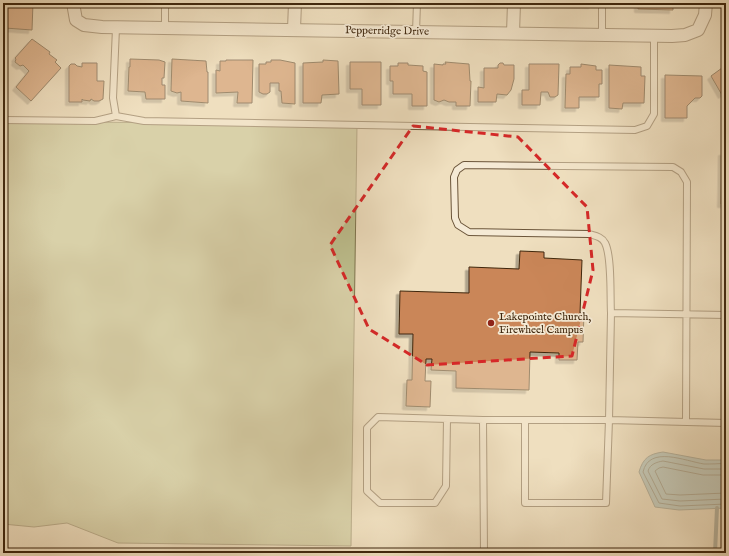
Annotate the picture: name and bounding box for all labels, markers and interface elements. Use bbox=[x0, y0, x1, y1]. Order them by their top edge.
street label: Pepperridge Drive bbox=[345, 23, 429, 39]
place label: Lakepointe Church, Firewheel Campus bbox=[499, 310, 591, 337]
marker: Lakepointe Church, Firewheel Campus bbox=[486, 318, 496, 328]

